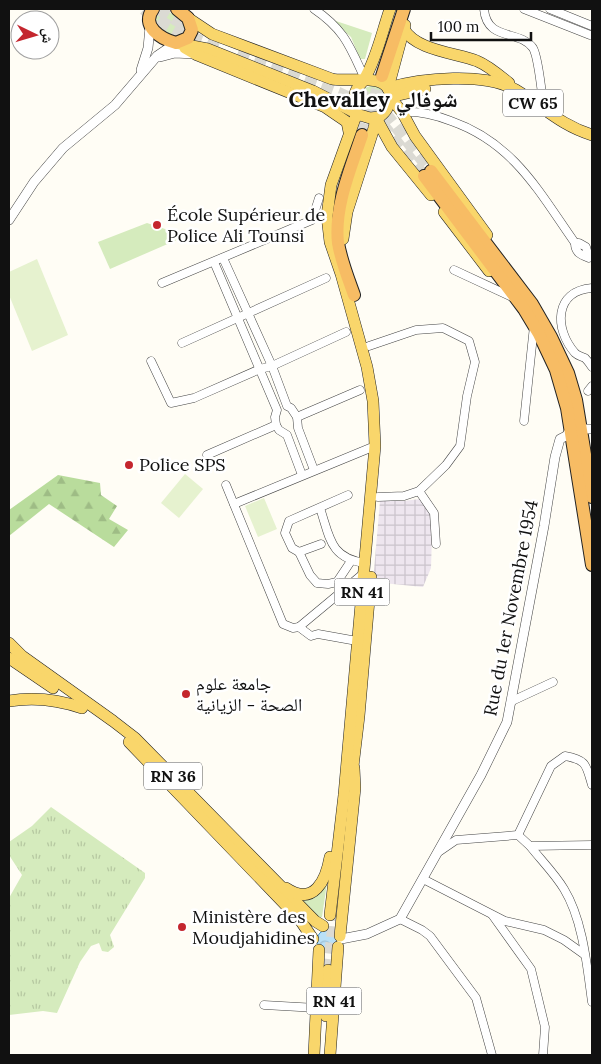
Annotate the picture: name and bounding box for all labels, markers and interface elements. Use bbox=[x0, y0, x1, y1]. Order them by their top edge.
north arrow bbox=[10, 10, 60, 60]
scale bar bbox=[431, 10, 531, 42]
text: 100 m bbox=[438, 17, 479, 36]
text: ش bbox=[38, 28, 58, 44]
district label: Chevalley شوفالي bbox=[288, 85, 458, 116]
road number: CW 65 bbox=[503, 90, 563, 116]
place label: École Supérieur de Police Ali Tounsi bbox=[167, 203, 326, 247]
marker: École Supérieur de Police Ali Tounsi bbox=[151, 219, 163, 231]
place label: Police SPS bbox=[139, 453, 226, 476]
marker: Police SPS bbox=[123, 459, 135, 471]
street label: Rue du 1er Novembre 1954 bbox=[478, 498, 543, 718]
road number: RN 41 bbox=[334, 578, 390, 606]
place label: جامعة علوم الصحة - الزيانية bbox=[196, 672, 302, 716]
marker: جامعة علوم الصحة - الزيانية bbox=[180, 688, 192, 700]
road number: RN 36 bbox=[144, 762, 202, 789]
place label: Ministère des Moudjahidines bbox=[192, 905, 315, 949]
marker: Ministère des Moudjahidines bbox=[176, 921, 188, 933]
road number: RN 41 bbox=[306, 988, 362, 1014]

